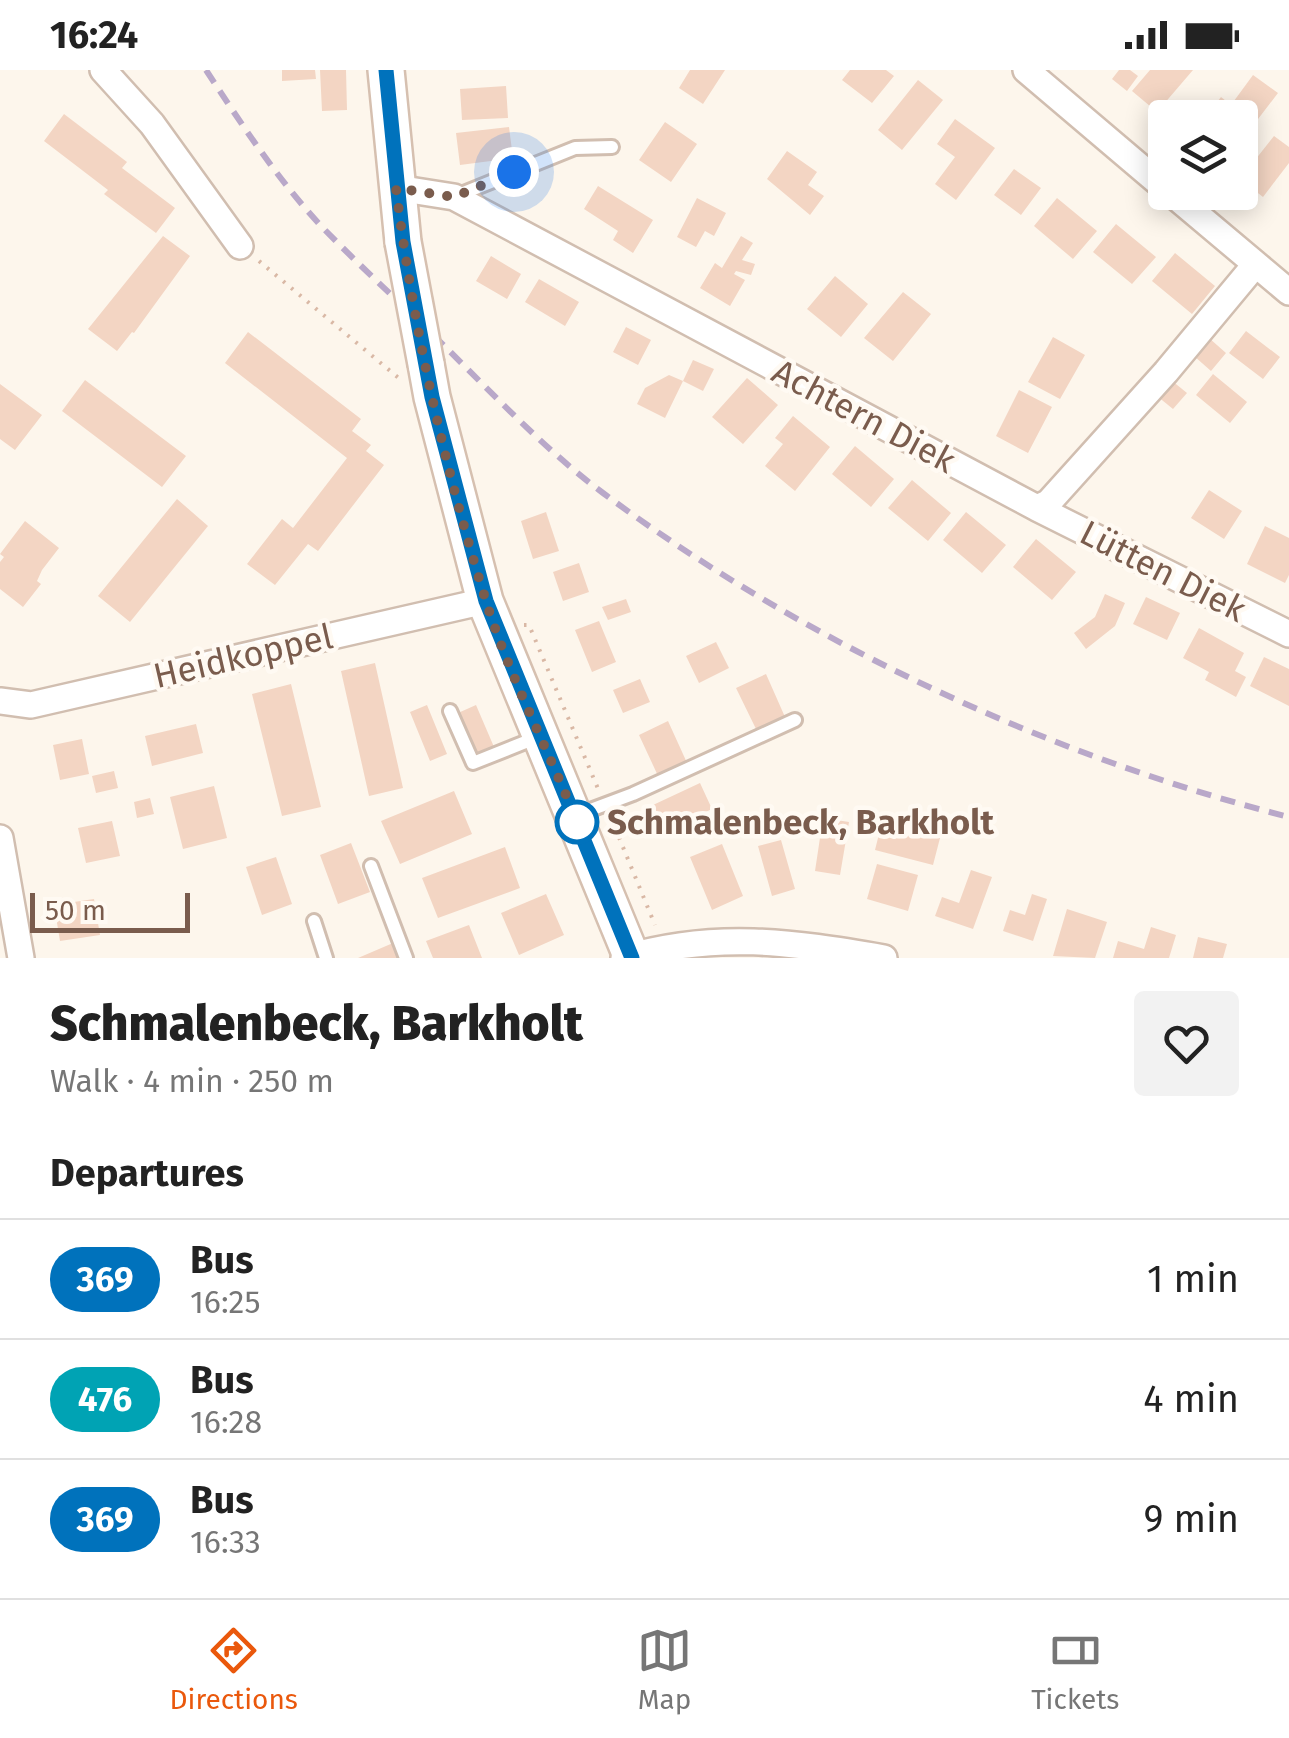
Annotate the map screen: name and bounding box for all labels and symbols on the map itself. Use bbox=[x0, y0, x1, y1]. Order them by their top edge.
your location bbox=[489, 147, 539, 197]
street label: Achtern Diek bbox=[765, 350, 963, 482]
street label: Lütten Diek bbox=[1073, 511, 1253, 631]
street label: Heidkoppel bbox=[149, 615, 337, 697]
marker: Schmalenbeck, Barkholt bbox=[556, 801, 598, 843]
place label: Schmalenbeck, Barkholt bbox=[607, 801, 995, 843]
scale bar bbox=[30, 888, 190, 933]

